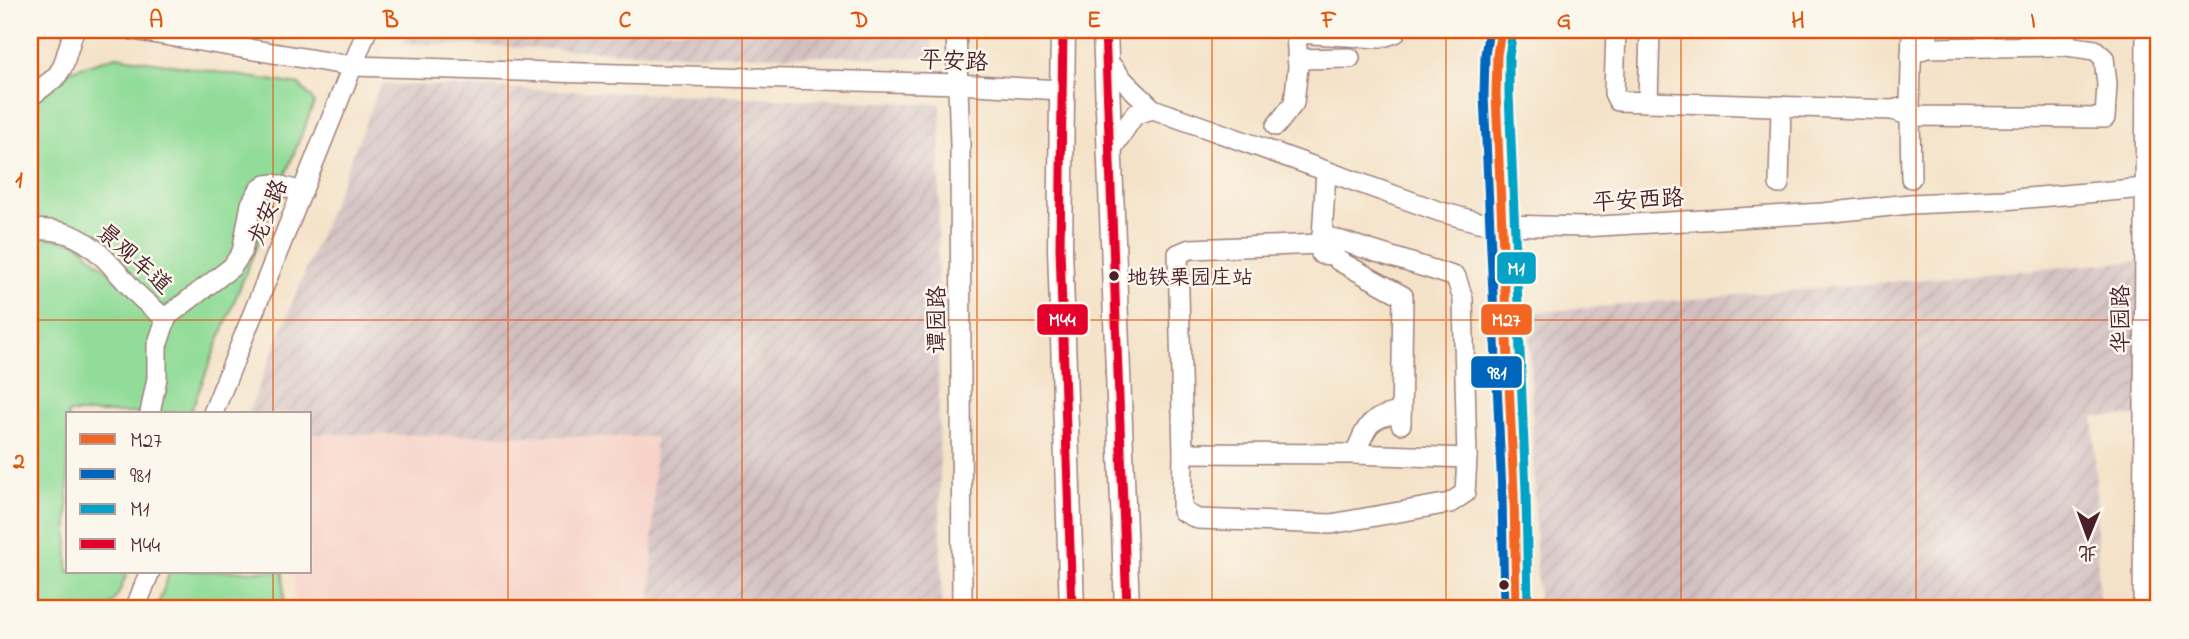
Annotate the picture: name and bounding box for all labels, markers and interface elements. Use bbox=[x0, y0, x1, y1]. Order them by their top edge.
text: A bbox=[149, 5, 163, 38]
text: B bbox=[382, 5, 399, 38]
text: C bbox=[619, 5, 632, 38]
text: D bbox=[851, 5, 868, 38]
text: E bbox=[1087, 5, 1101, 38]
text: F bbox=[1321, 5, 1337, 38]
text: G bbox=[1557, 5, 1571, 38]
text: H bbox=[1791, 5, 1805, 38]
text: I bbox=[2030, 5, 2036, 38]
street label: 平安路 bbox=[919, 44, 989, 81]
text: 1 bbox=[15, 165, 23, 198]
street label: 龙安路 bbox=[241, 175, 298, 251]
street label: 平安西路 bbox=[1591, 183, 1685, 220]
street label: 景观车道 bbox=[88, 217, 179, 303]
line badge: M1 bbox=[1496, 251, 1537, 285]
text: M1 bbox=[1507, 257, 1525, 284]
place label: 地铁栗园庄站 bbox=[1127, 264, 1253, 294]
marker: 地铁栗园庄站 bbox=[1107, 269, 1121, 283]
street label: 华园路 bbox=[2106, 285, 2139, 354]
street label: 谭园路 bbox=[922, 286, 955, 355]
line badge: M44 bbox=[1036, 303, 1089, 336]
line badge: M27 bbox=[1480, 303, 1533, 336]
text: M44 bbox=[1048, 308, 1076, 335]
text: M27 bbox=[1492, 308, 1521, 335]
line badge: 981 bbox=[1470, 355, 1523, 389]
text: 981 bbox=[1487, 361, 1506, 388]
legend bbox=[66, 412, 312, 572]
text: M27 bbox=[130, 427, 162, 457]
text: 2 bbox=[12, 446, 25, 479]
text: 981 bbox=[130, 462, 151, 492]
text: M1 bbox=[130, 496, 150, 526]
north arrow bbox=[2052, 503, 2122, 572]
text: M44 bbox=[130, 532, 160, 562]
text: 北 bbox=[2078, 538, 2097, 565]
unlabelled marker bbox=[1497, 578, 1511, 592]

